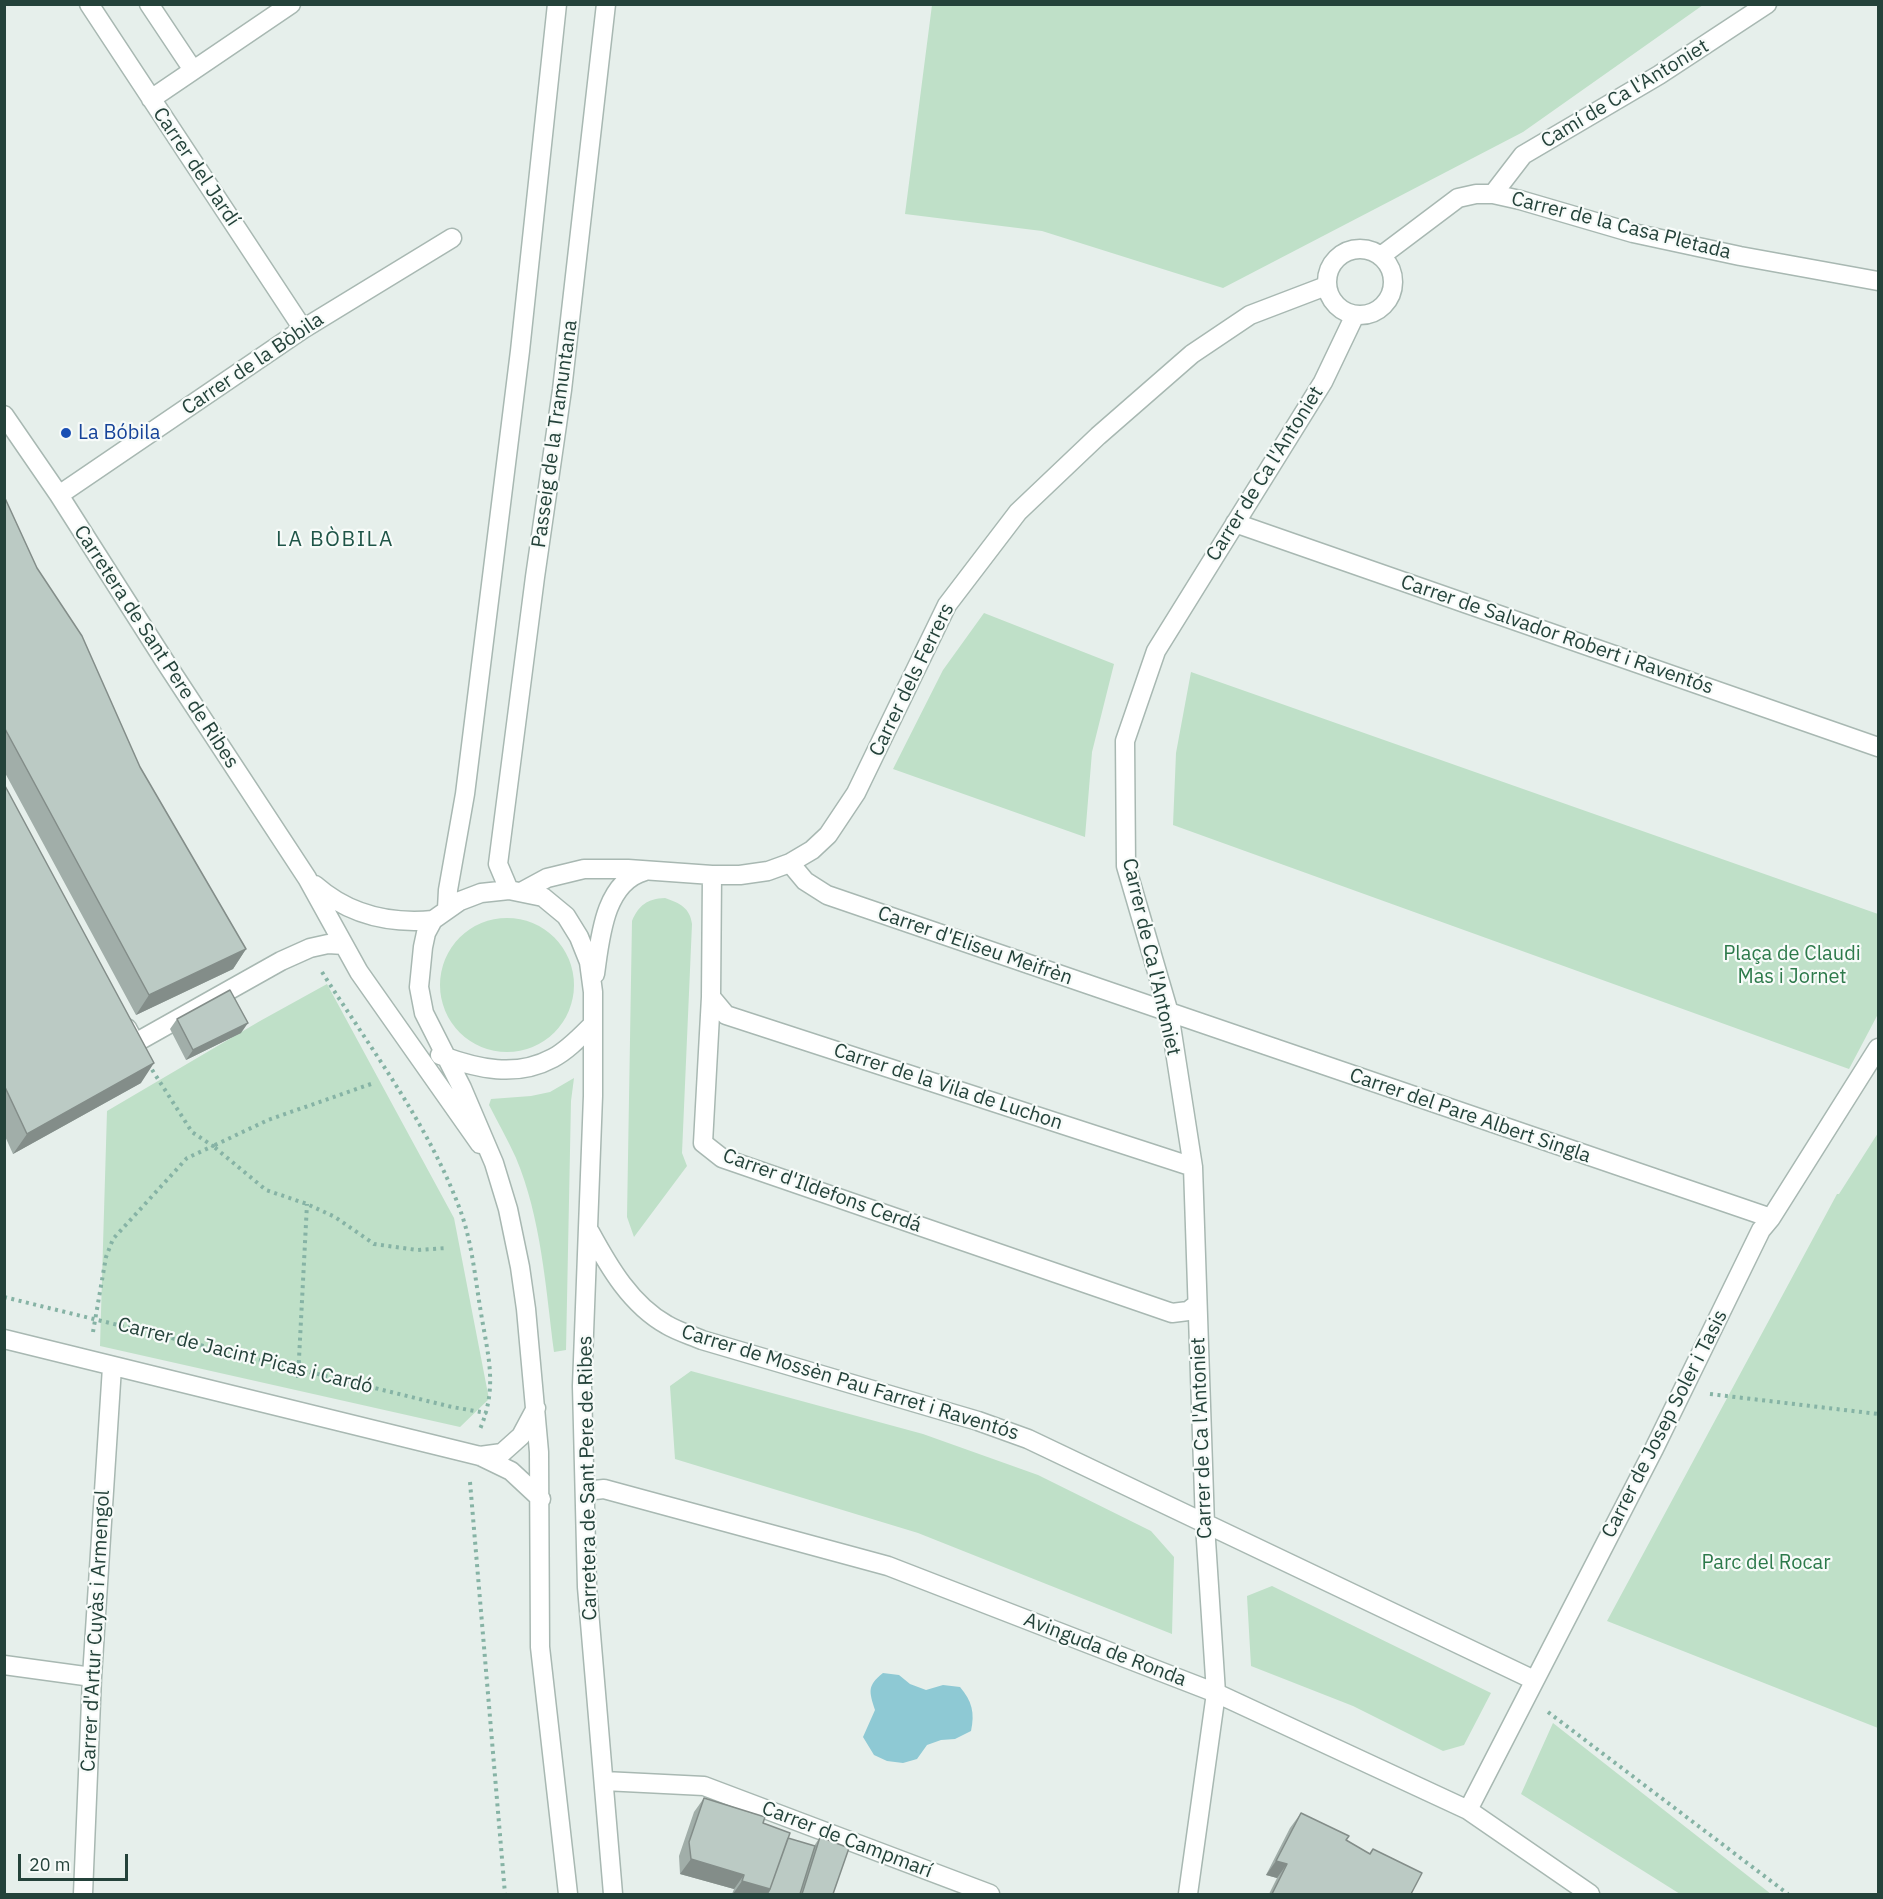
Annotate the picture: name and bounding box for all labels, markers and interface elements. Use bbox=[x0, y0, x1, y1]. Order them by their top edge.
street label: Camí de Ca l'Antoniet bbox=[1537, 34, 1713, 154]
street label: Carrer del Jardí bbox=[147, 103, 245, 231]
street label: Carrer de la Casa Pletada bbox=[1509, 187, 1733, 265]
street label: Carrer de la Bòbila bbox=[178, 308, 328, 420]
street label: Passeig de la Tramuntana bbox=[527, 319, 583, 549]
street label: Carrer de Ca l'Antoniet bbox=[1201, 382, 1329, 566]
place label: La Bóbila bbox=[78, 421, 160, 445]
marker: La Bóbila bbox=[59, 426, 73, 440]
street label: Carretera de Sant Pere de Ribes bbox=[68, 521, 244, 773]
district label: LA BÒBILA bbox=[276, 527, 394, 553]
street label: Carrer de Salvador Robert i Raventós bbox=[1398, 570, 1716, 700]
street label: Carrer dels Ferrers bbox=[865, 599, 959, 761]
street label: Carrer de Ca l'Antoniet bbox=[1117, 856, 1185, 1058]
street label: Carrer d'Eliseu Meifrèn bbox=[874, 901, 1076, 991]
park label: Plaça de Claudi Mas i Jornet bbox=[1723, 942, 1861, 989]
street label: Carrer de la Vila de Luchon bbox=[830, 1039, 1066, 1135]
street label: Carrer del Pare Albert Singla bbox=[1346, 1063, 1594, 1169]
street label: Carrer d'Ildefons Cerdá bbox=[719, 1144, 925, 1238]
street label: Carrer de Josep Soler i Tasis bbox=[1597, 1306, 1733, 1542]
street label: Carrer de Jacint Picas i Cardó bbox=[115, 1313, 375, 1399]
street label: Carrer de Mossèn Pau Farret i Raventós bbox=[678, 1320, 1022, 1446]
street label: Carretera de Sant Pere de Ribes bbox=[574, 1335, 602, 1621]
street label: Carrer de Ca l'Antoniet bbox=[1186, 1337, 1218, 1539]
street label: Carrer d'Artur Cuyàs i Armengol bbox=[77, 1489, 115, 1773]
park label: Parc del Rocar bbox=[1701, 1551, 1831, 1575]
street label: Avinguda de Ronda bbox=[1020, 1608, 1190, 1692]
street label: Carrer de Campmarí bbox=[758, 1796, 936, 1884]
scale bar bbox=[21, 1842, 130, 1880]
text: 20 m bbox=[29, 1853, 71, 1876]

